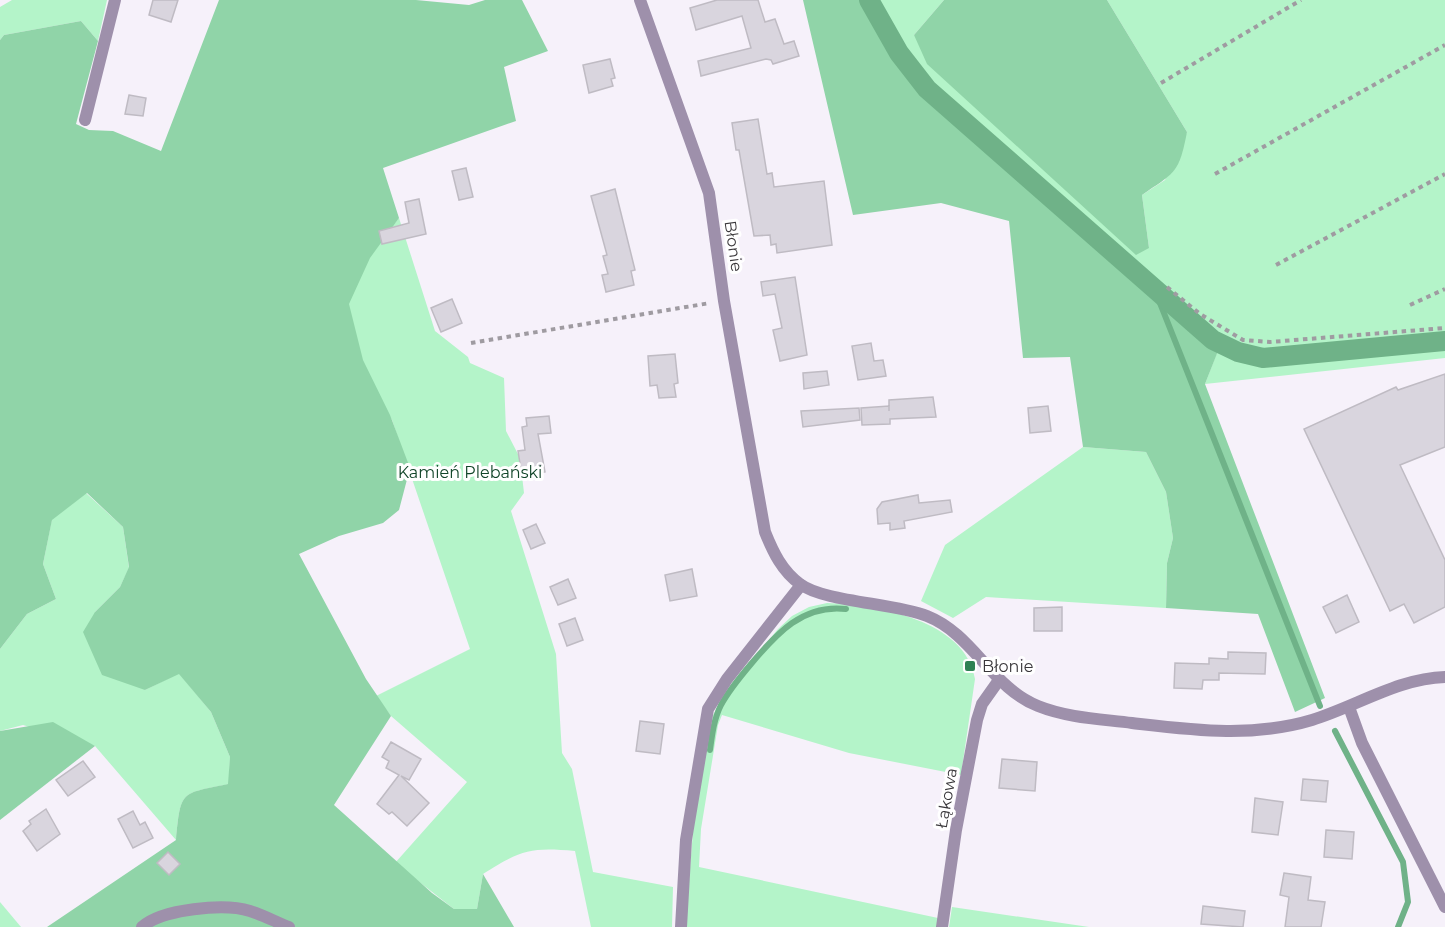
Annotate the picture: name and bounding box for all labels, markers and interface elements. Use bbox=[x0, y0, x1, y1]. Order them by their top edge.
street label: Błonie bbox=[721, 219, 746, 273]
park label: Kamień Plebański bbox=[398, 463, 542, 482]
place label: Błonie bbox=[982, 657, 1033, 676]
marker: Błonie bbox=[963, 659, 977, 673]
street label: Łąkowa bbox=[932, 766, 961, 830]

